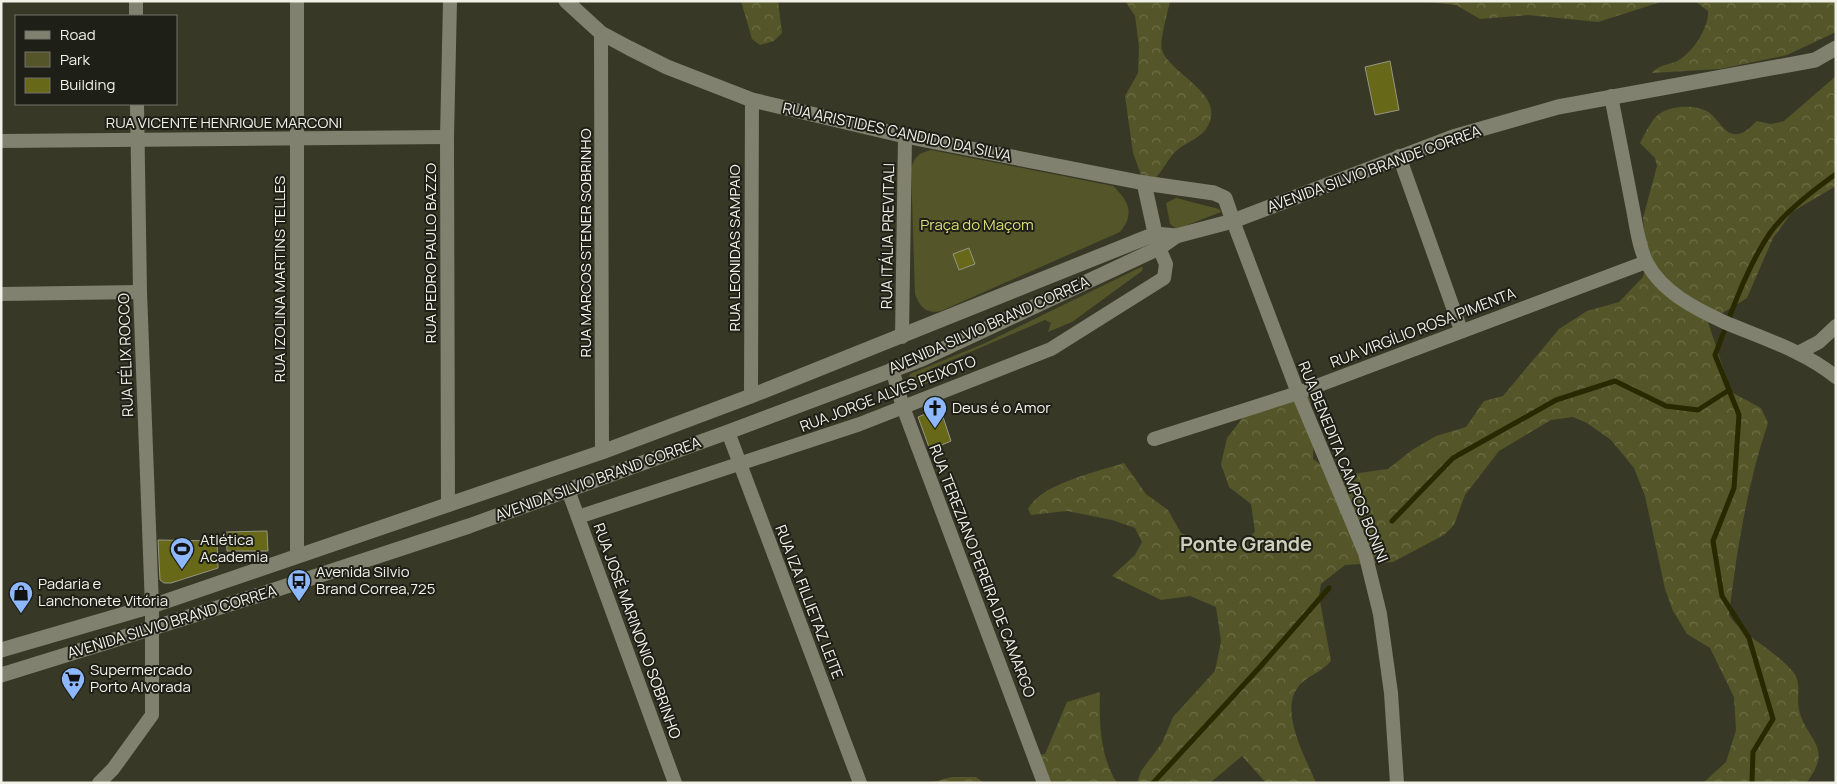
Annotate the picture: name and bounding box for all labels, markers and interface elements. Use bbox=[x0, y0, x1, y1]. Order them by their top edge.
legend bbox=[15, 15, 178, 105]
text: Road bbox=[60, 24, 96, 45]
text: Park bbox=[60, 49, 90, 70]
text: Building bbox=[60, 74, 115, 95]
street label: RUA ARISTIDES CANDIDO DA SILVA bbox=[781, 97, 1014, 166]
street label: RUA VICENTE HENRIQUE MARCONI bbox=[106, 112, 342, 133]
street label: AVENIDA SILVIO BRANDE CORREA bbox=[1264, 120, 1484, 217]
street label: RUA MARCOS STENER SOBRINHO bbox=[575, 128, 596, 357]
street label: RUA PEDRO PAULO BAZZO bbox=[420, 163, 441, 343]
street label: RUA ITÁLIA PREVITALI bbox=[876, 163, 899, 309]
street label: RUA LEONIDAS SAMPAIO bbox=[724, 164, 745, 332]
street label: RUA IZOLINA MARTINS TELLES bbox=[269, 176, 290, 382]
park label: Praça do Maçom bbox=[920, 214, 1034, 235]
street label: AVENIDA SILVIO BRAND CORREA bbox=[885, 270, 1093, 378]
street label: RUA VIRGÍLIO ROSA PIMENTA bbox=[1327, 282, 1519, 373]
street label: RUA FÉLIX ROCCO bbox=[113, 293, 138, 417]
street label: RUA JORGE ALVES PEIXOTO bbox=[797, 350, 979, 437]
street label: RUA BENEDITA CAMPOS BONINI bbox=[1293, 358, 1394, 566]
church icon: Deus é o Amor bbox=[922, 395, 948, 429]
place label: Deus é o Amor bbox=[952, 397, 1051, 418]
street label: AVENIDA SILVIO BRAND CORREA bbox=[492, 431, 704, 526]
street label: RUA TEREZIANO PEREIRA DE CAMARGO bbox=[924, 441, 1041, 701]
street label: RUA JOSÉ MARINONIO SOBRINHO bbox=[589, 520, 686, 742]
street label: RUA IZA FILLIETAZ LEITE bbox=[770, 522, 849, 682]
place label: Atlética Academia bbox=[200, 529, 268, 567]
district label: Ponte Grande bbox=[1180, 530, 1312, 557]
sports icon: Atlética Academia bbox=[169, 536, 195, 570]
place label: Avenida Silvio Brand Correa,725 bbox=[316, 561, 435, 599]
bus stop icon: Avenida Silvio Brand Correa,725 bbox=[286, 568, 312, 602]
place label: Padaria e Lanchonete Vitória bbox=[38, 573, 168, 611]
shop icon: Padaria e Lanchonete Vitória bbox=[8, 580, 34, 614]
street label: AVENIDA SILVIO BRAND CORREA bbox=[65, 580, 280, 663]
place label: Supermercado Porto Alvorada bbox=[90, 659, 192, 697]
supermarket icon: Supermercado Porto Alvorada bbox=[60, 666, 86, 700]

